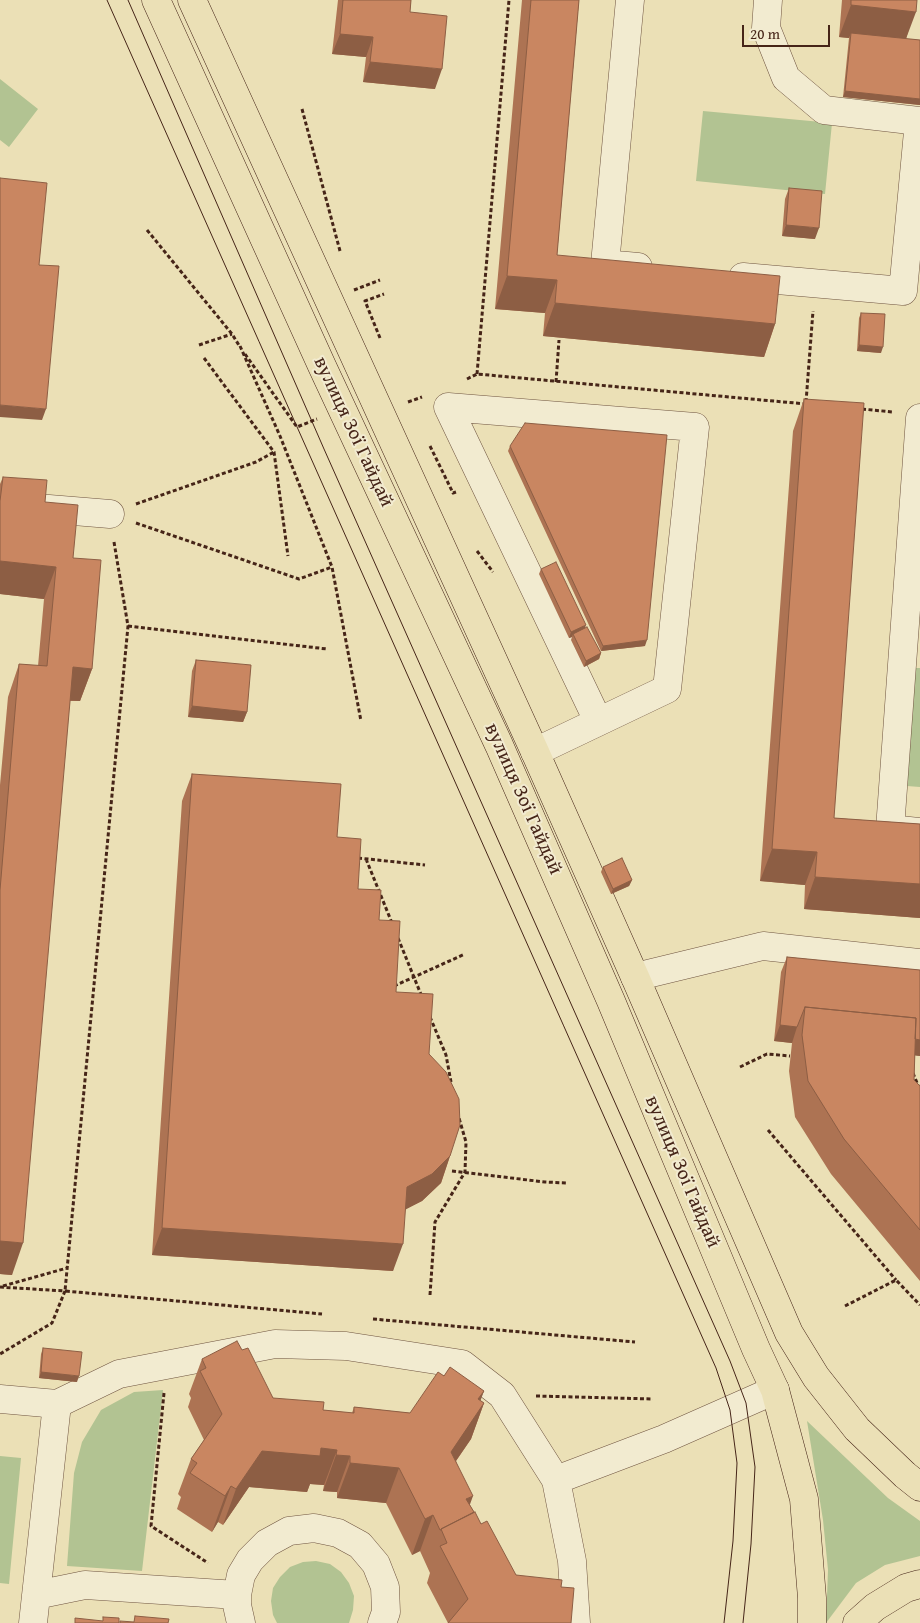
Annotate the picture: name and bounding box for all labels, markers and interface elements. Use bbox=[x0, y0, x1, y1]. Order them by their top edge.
scale bar bbox=[745, 15, 832, 47]
text: 20 m bbox=[750, 23, 780, 44]
street label: вулиця Зої Гайдай bbox=[308, 353, 398, 511]
street label: вулиця Зої Гайдай bbox=[479, 720, 567, 878]
street label: вулиця Зої Гайдай bbox=[639, 1092, 725, 1252]

